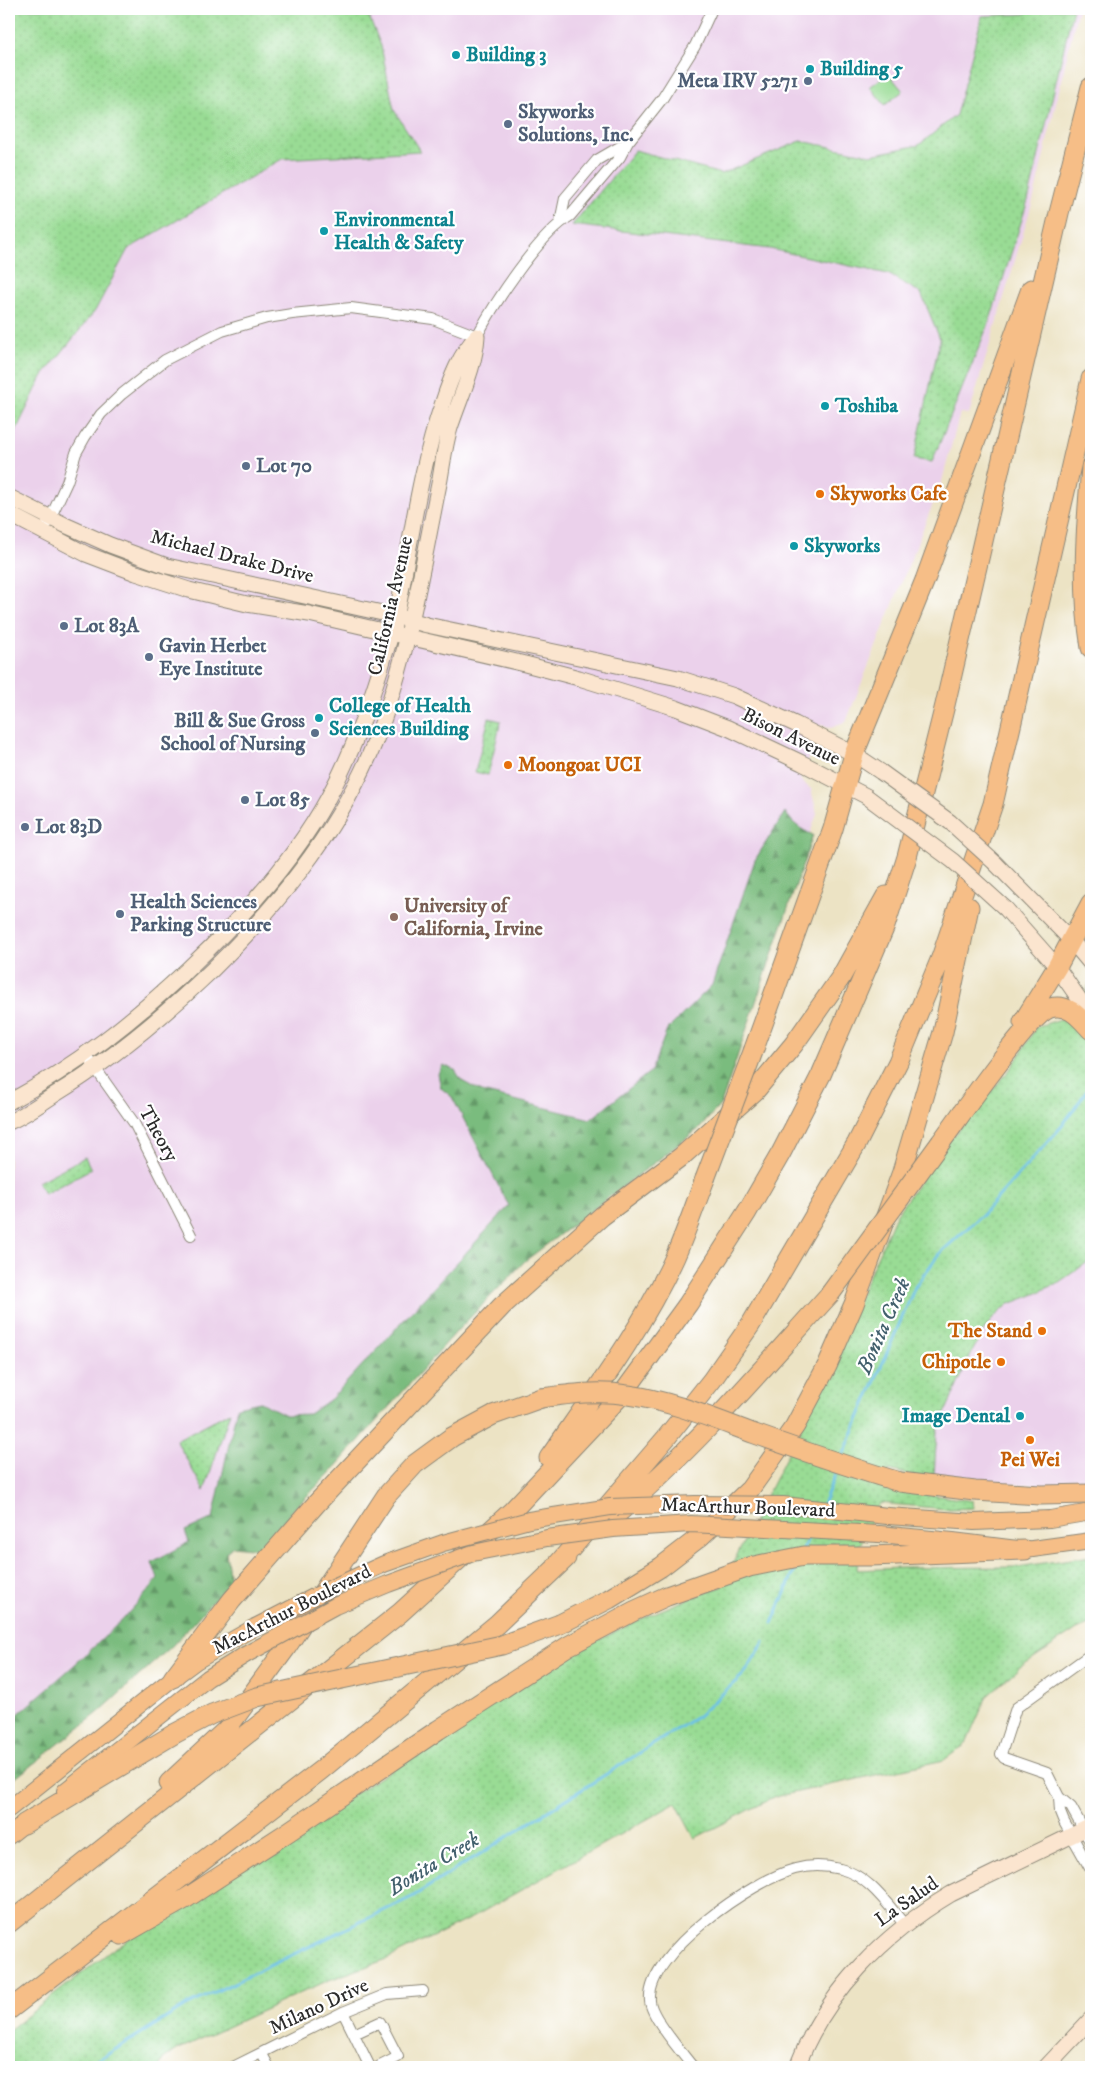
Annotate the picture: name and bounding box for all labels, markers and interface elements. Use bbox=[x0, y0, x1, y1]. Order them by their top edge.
place label: Building 3 bbox=[466, 43, 547, 68]
marker: Building 3 bbox=[450, 49, 462, 61]
place label: Building 5 bbox=[820, 57, 903, 82]
marker: Building 5 bbox=[804, 63, 816, 75]
place label: Meta IRV 5271 bbox=[677, 69, 798, 94]
marker: Meta IRV 5271 bbox=[802, 75, 814, 87]
place label: Skyworks Solutions, Inc. bbox=[518, 100, 634, 148]
marker: Skyworks Solutions, Inc. bbox=[502, 118, 514, 130]
place label: Environmental Health & Safety bbox=[334, 208, 464, 256]
marker: Environmental Health & Safety bbox=[318, 225, 330, 237]
place label: Toshiba bbox=[834, 394, 898, 419]
marker: Toshiba bbox=[819, 400, 831, 412]
place label: Lot 70 bbox=[256, 454, 312, 479]
marker: Lot 70 bbox=[240, 460, 252, 472]
place label: Skyworks Cafe bbox=[830, 482, 948, 507]
marker: Skyworks Cafe bbox=[814, 488, 826, 500]
street label: Michael Drake Drive bbox=[148, 525, 316, 589]
street label: California Avenue bbox=[363, 534, 419, 678]
place label: Skyworks bbox=[804, 534, 881, 559]
marker: Skyworks bbox=[788, 540, 800, 552]
place label: Lot 83A bbox=[74, 614, 140, 639]
marker: Lot 83A bbox=[58, 620, 70, 632]
place label: Gavin Herbet Eye Institute bbox=[159, 634, 267, 682]
marker: Gavin Herbet Eye Institute bbox=[143, 651, 155, 663]
place label: College of Health Sciences Building bbox=[329, 694, 471, 742]
street label: Bison Avenue bbox=[738, 702, 844, 772]
place label: Bill & Sue Gross School of Nursing bbox=[160, 709, 306, 757]
marker: College of Health Sciences Building bbox=[313, 712, 325, 724]
marker: Bill & Sue Gross School of Nursing bbox=[309, 727, 321, 739]
place label: Moongoat UCI bbox=[518, 753, 641, 778]
marker: Moongoat UCI bbox=[502, 759, 514, 771]
place label: Lot 85 bbox=[255, 788, 310, 813]
marker: Lot 85 bbox=[239, 794, 251, 806]
place label: Lot 83D bbox=[35, 815, 102, 840]
marker: Lot 83D bbox=[19, 821, 31, 833]
place label: Health Sciences Parking Structure bbox=[130, 890, 272, 938]
place label: University of California, Irvine bbox=[404, 894, 544, 942]
marker: Health Sciences Parking Structure bbox=[114, 908, 126, 920]
marker: University of California, Irvine bbox=[388, 911, 400, 923]
street label: Theory bbox=[132, 1102, 184, 1167]
water label: Bonita Creek bbox=[851, 1274, 917, 1379]
place label: The Stand bbox=[947, 1319, 1033, 1344]
marker: The Stand bbox=[1036, 1325, 1048, 1337]
place label: Chipotle bbox=[922, 1350, 992, 1375]
marker: Chipotle bbox=[995, 1356, 1007, 1368]
place label: Image Dental bbox=[901, 1404, 1011, 1429]
marker: Image Dental bbox=[1014, 1410, 1026, 1422]
marker: Pei Wei bbox=[1024, 1434, 1036, 1446]
place label: Pei Wei bbox=[1000, 1448, 1060, 1473]
street label: MacArthur Boulevard bbox=[660, 1492, 836, 1524]
street label: MacArthur Boulevard bbox=[209, 1559, 375, 1661]
water label: Bonita Creek bbox=[383, 1827, 484, 1902]
street label: La Salud bbox=[870, 1871, 944, 1933]
street label: Milano Drive bbox=[265, 1973, 373, 2041]

